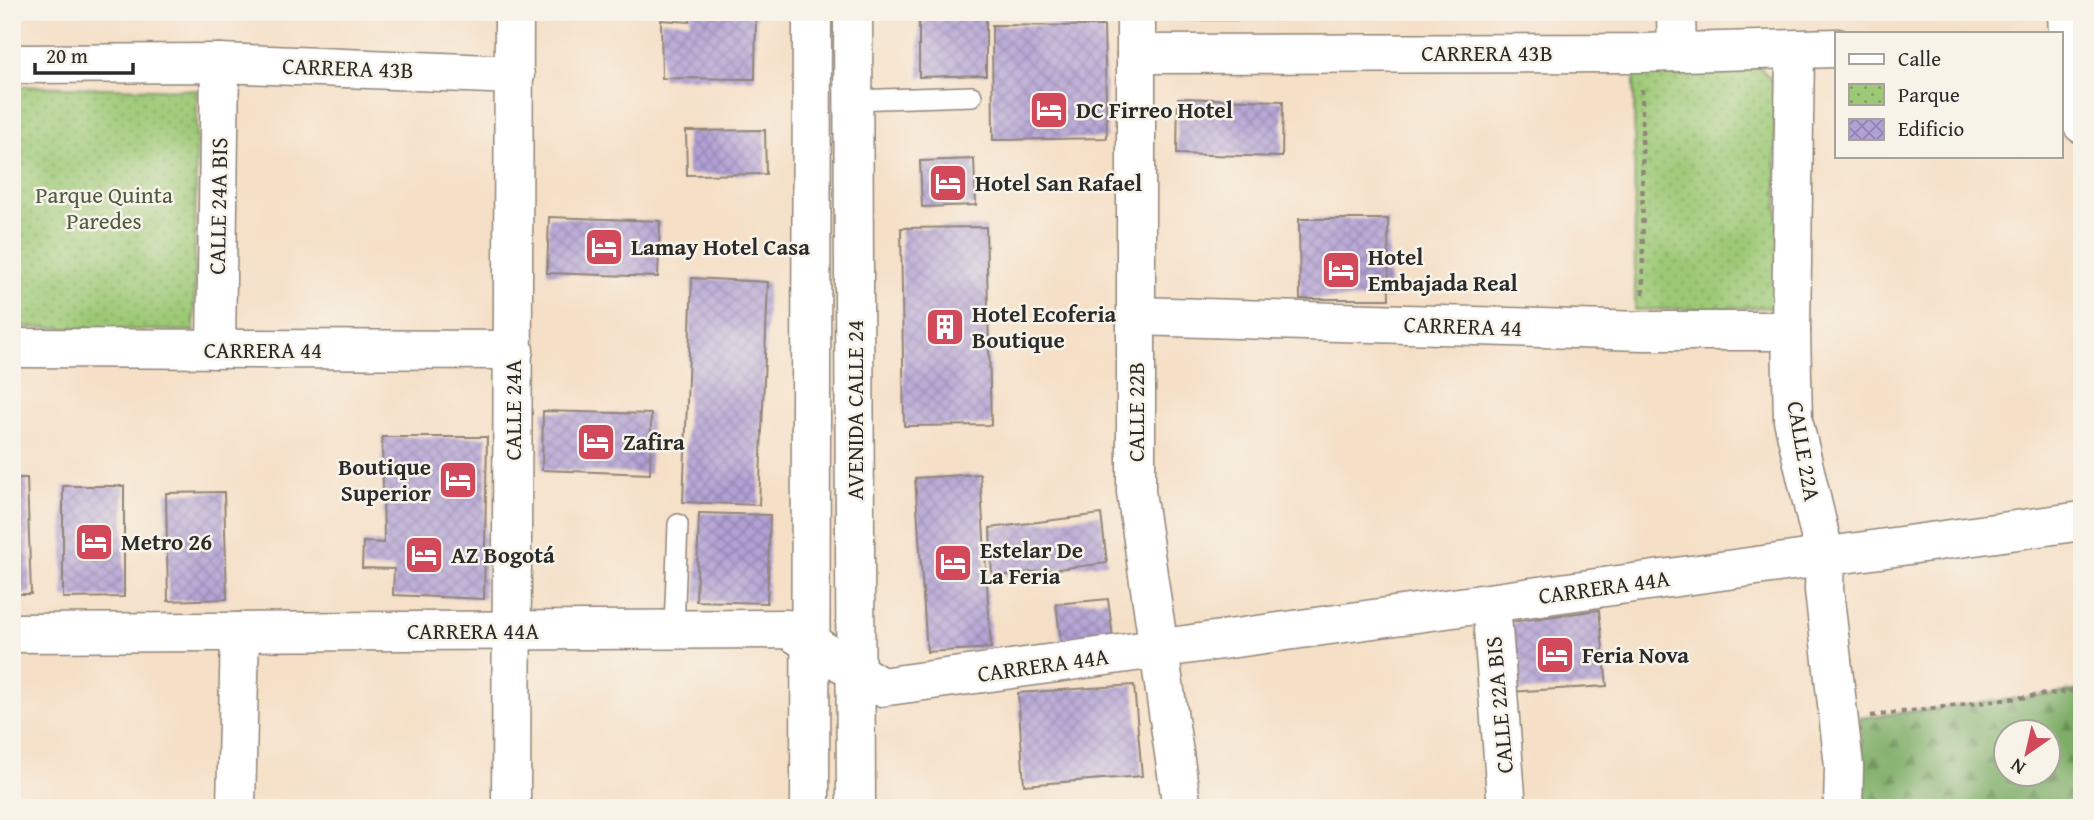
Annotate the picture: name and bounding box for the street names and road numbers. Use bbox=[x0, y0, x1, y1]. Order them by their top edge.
street label: CARRERA 43B bbox=[1421, 36, 1553, 69]
street label: CARRERA 43B bbox=[282, 49, 414, 86]
street label: CALLE 24A BIS bbox=[200, 137, 235, 275]
street label: CARRERA 44 bbox=[1403, 307, 1523, 344]
street label: AVENIDA CALLE 24 bbox=[838, 320, 871, 500]
street label: CARRERA 44 bbox=[204, 333, 322, 366]
street label: CALLE 24A bbox=[496, 359, 529, 461]
street label: CALLE 22B bbox=[1119, 362, 1152, 462]
street label: CALLE 22A bbox=[1779, 398, 1830, 504]
street label: CARRERA 44A bbox=[1536, 561, 1672, 612]
street label: CARRERA 44A bbox=[407, 614, 539, 647]
street label: CALLE 22A BIS bbox=[1476, 635, 1521, 775]
street label: CARRERA 44A bbox=[975, 639, 1111, 690]

